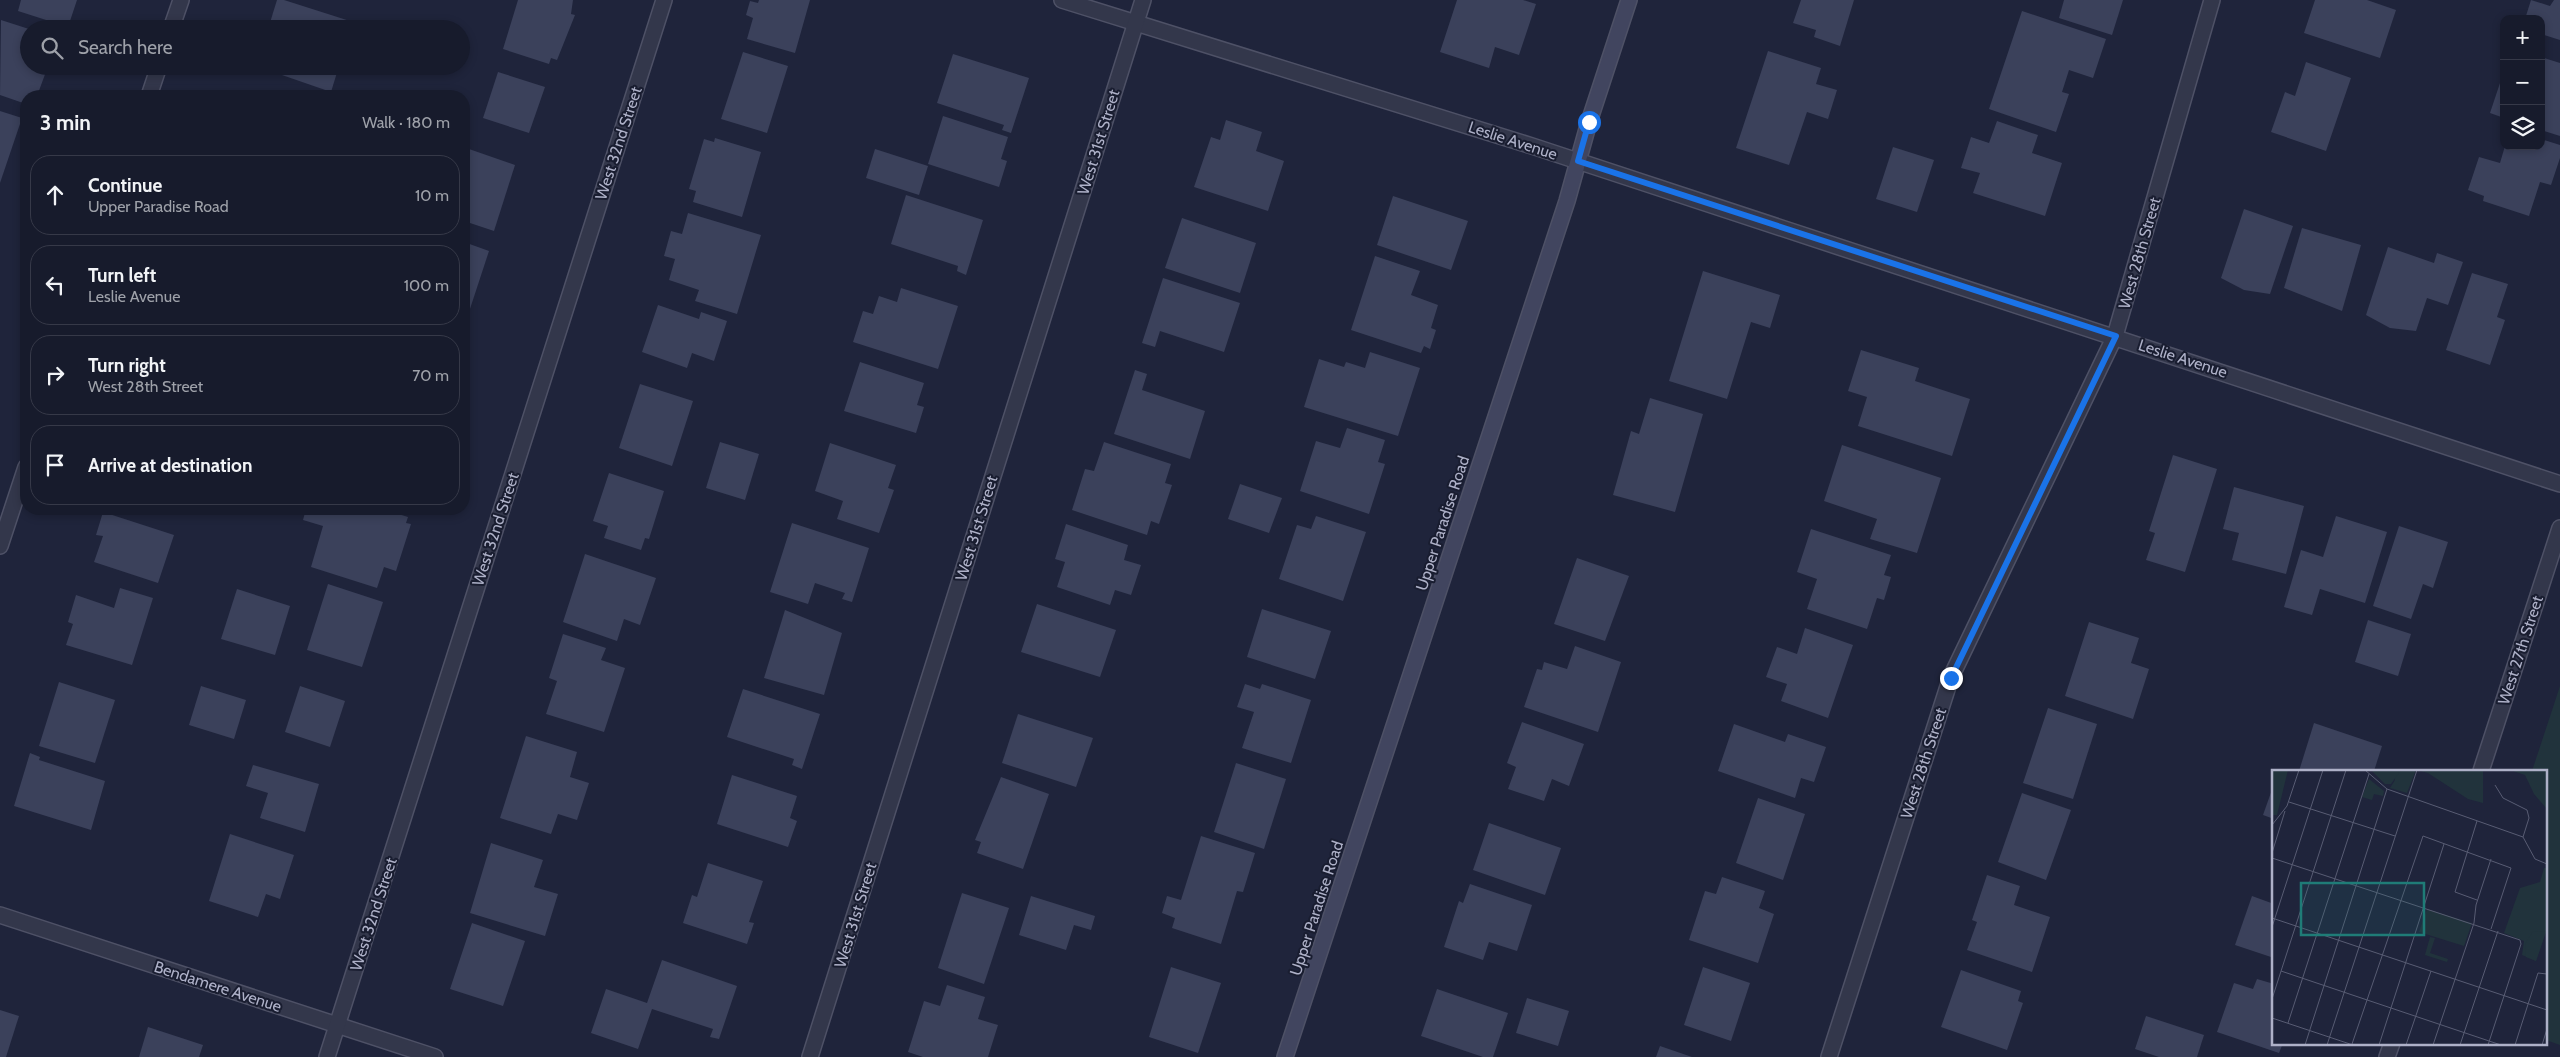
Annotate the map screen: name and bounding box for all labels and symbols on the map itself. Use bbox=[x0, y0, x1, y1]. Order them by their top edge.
street label: West 32nd Street bbox=[591, 84, 646, 202]
street label: West 31st Street bbox=[1073, 87, 1124, 197]
route start bbox=[1578, 111, 1601, 134]
street label: Leslie Avenue bbox=[1466, 117, 1560, 164]
street label: West 28th Street bbox=[2114, 195, 2165, 311]
street label: Leslie Avenue bbox=[2136, 335, 2230, 382]
street label: Upper Paradise Road bbox=[1412, 453, 1473, 593]
street label: West 32nd Street bbox=[468, 470, 523, 588]
street label: West 31st Street bbox=[951, 473, 1002, 583]
street label: West 27th Street bbox=[2494, 593, 2547, 707]
route end bbox=[1940, 667, 1963, 690]
street label: West 28th Street bbox=[1897, 705, 1950, 821]
inset map bbox=[2272, 770, 2548, 1044]
street label: Upper Paradise Road bbox=[1286, 838, 1347, 978]
street label: West 32nd Street bbox=[346, 855, 401, 973]
street label: West 31st Street bbox=[830, 860, 881, 970]
street label: Bendamere Avenue bbox=[152, 957, 284, 1016]

